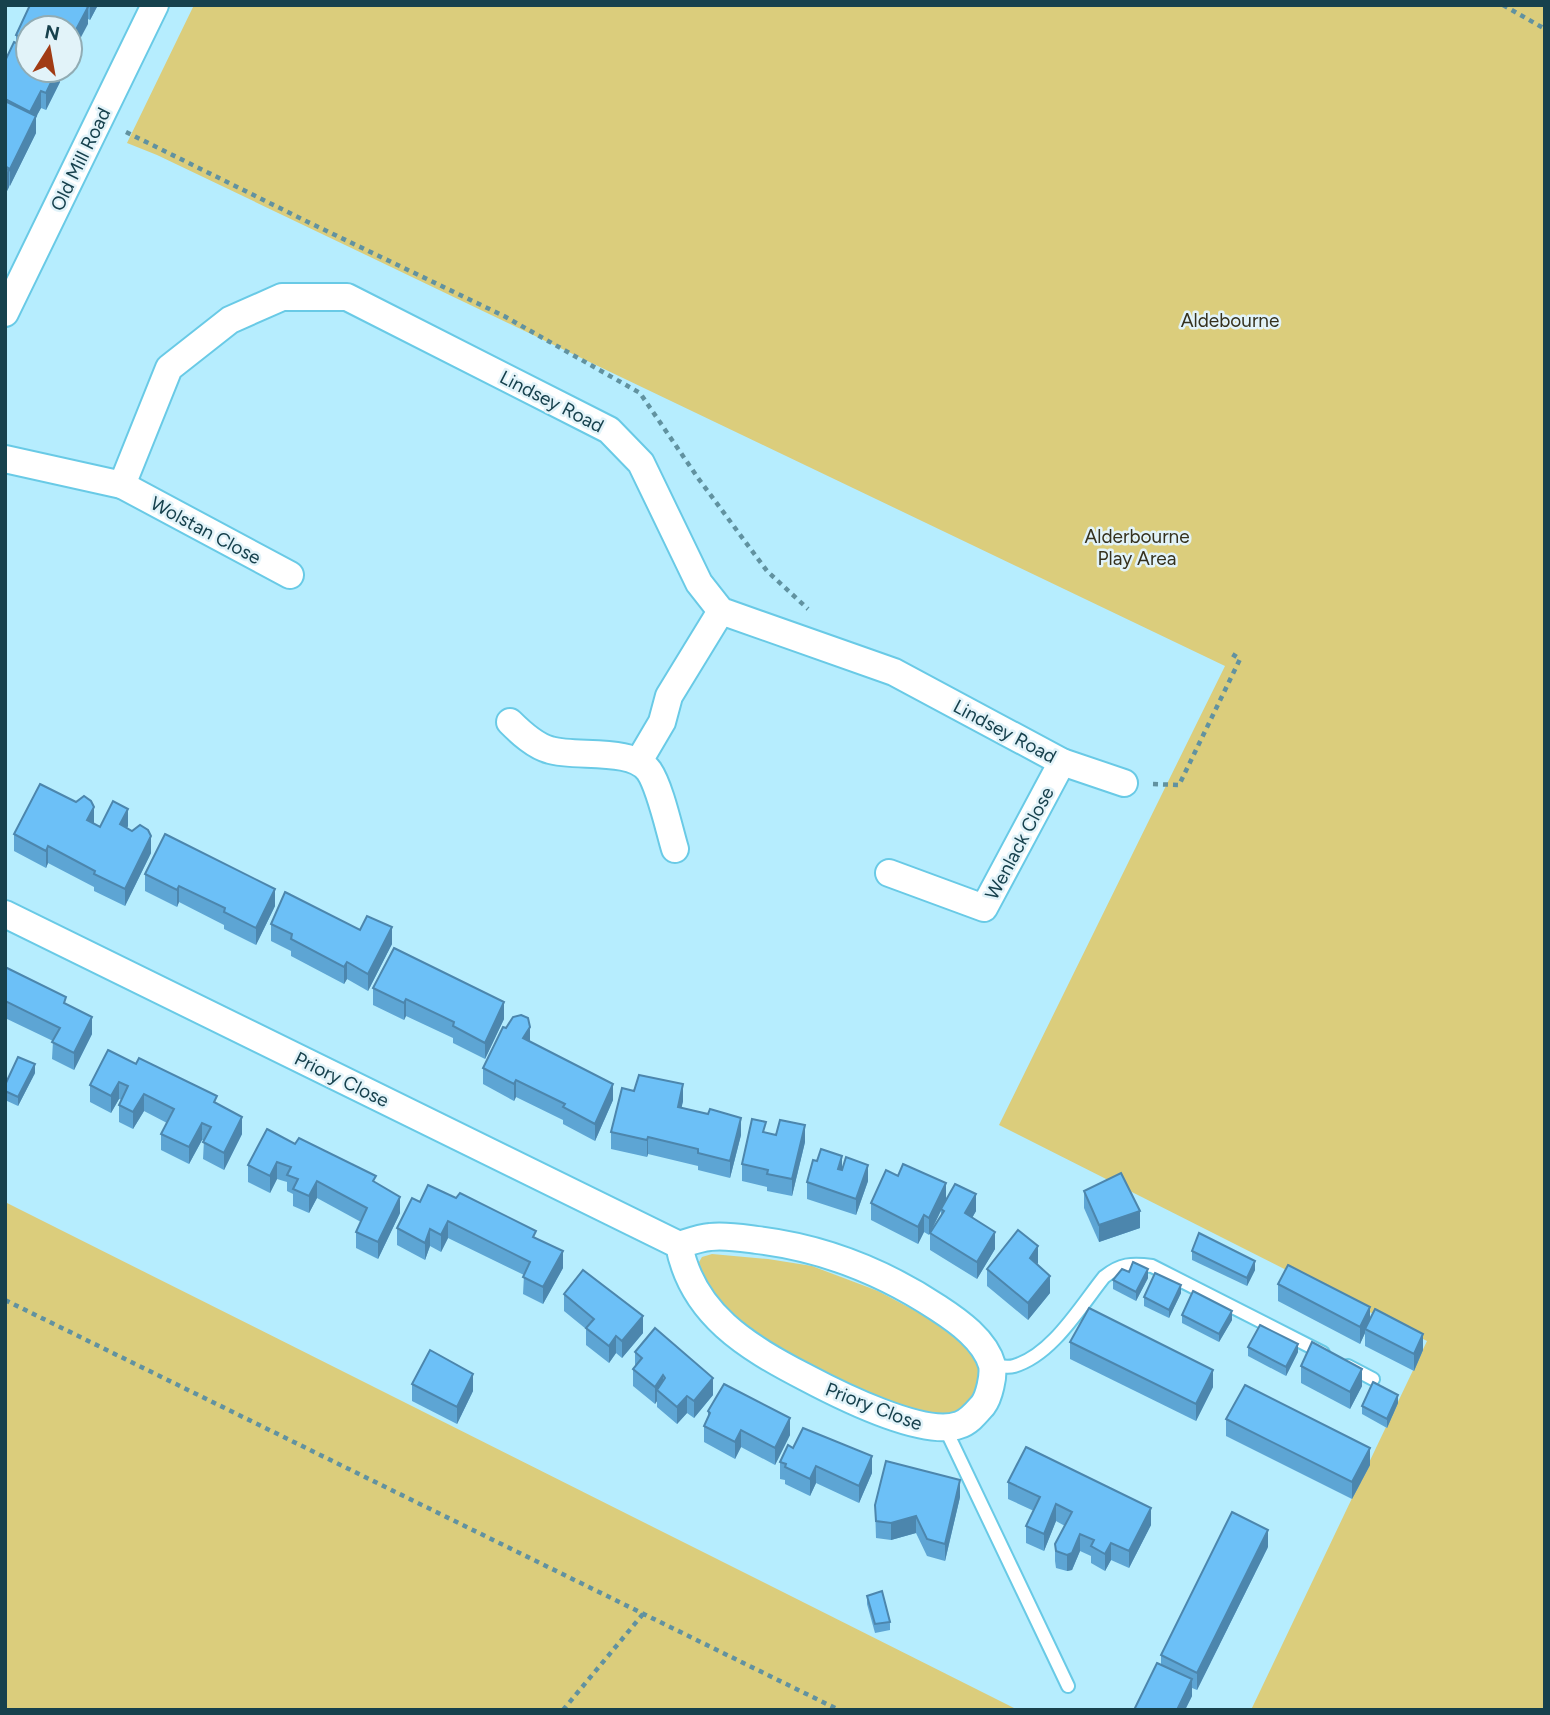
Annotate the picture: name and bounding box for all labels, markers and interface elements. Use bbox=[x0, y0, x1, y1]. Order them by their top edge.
north arrow bbox=[14, 14, 84, 84]
text: N bbox=[43, 20, 62, 45]
street label: Old Mill Road bbox=[46, 104, 115, 215]
park label: Aldebourne bbox=[1181, 309, 1279, 332]
street label: Lindsey Road bbox=[496, 365, 608, 437]
street label: Wolstan Close bbox=[147, 492, 265, 569]
park label: Alderbourne Play Area bbox=[1084, 525, 1190, 570]
street label: Lindsey Road bbox=[949, 695, 1060, 768]
street label: Wenlack Close bbox=[980, 783, 1059, 904]
street label: Priory Close bbox=[291, 1047, 393, 1112]
street label: Priory Close bbox=[822, 1377, 926, 1435]

